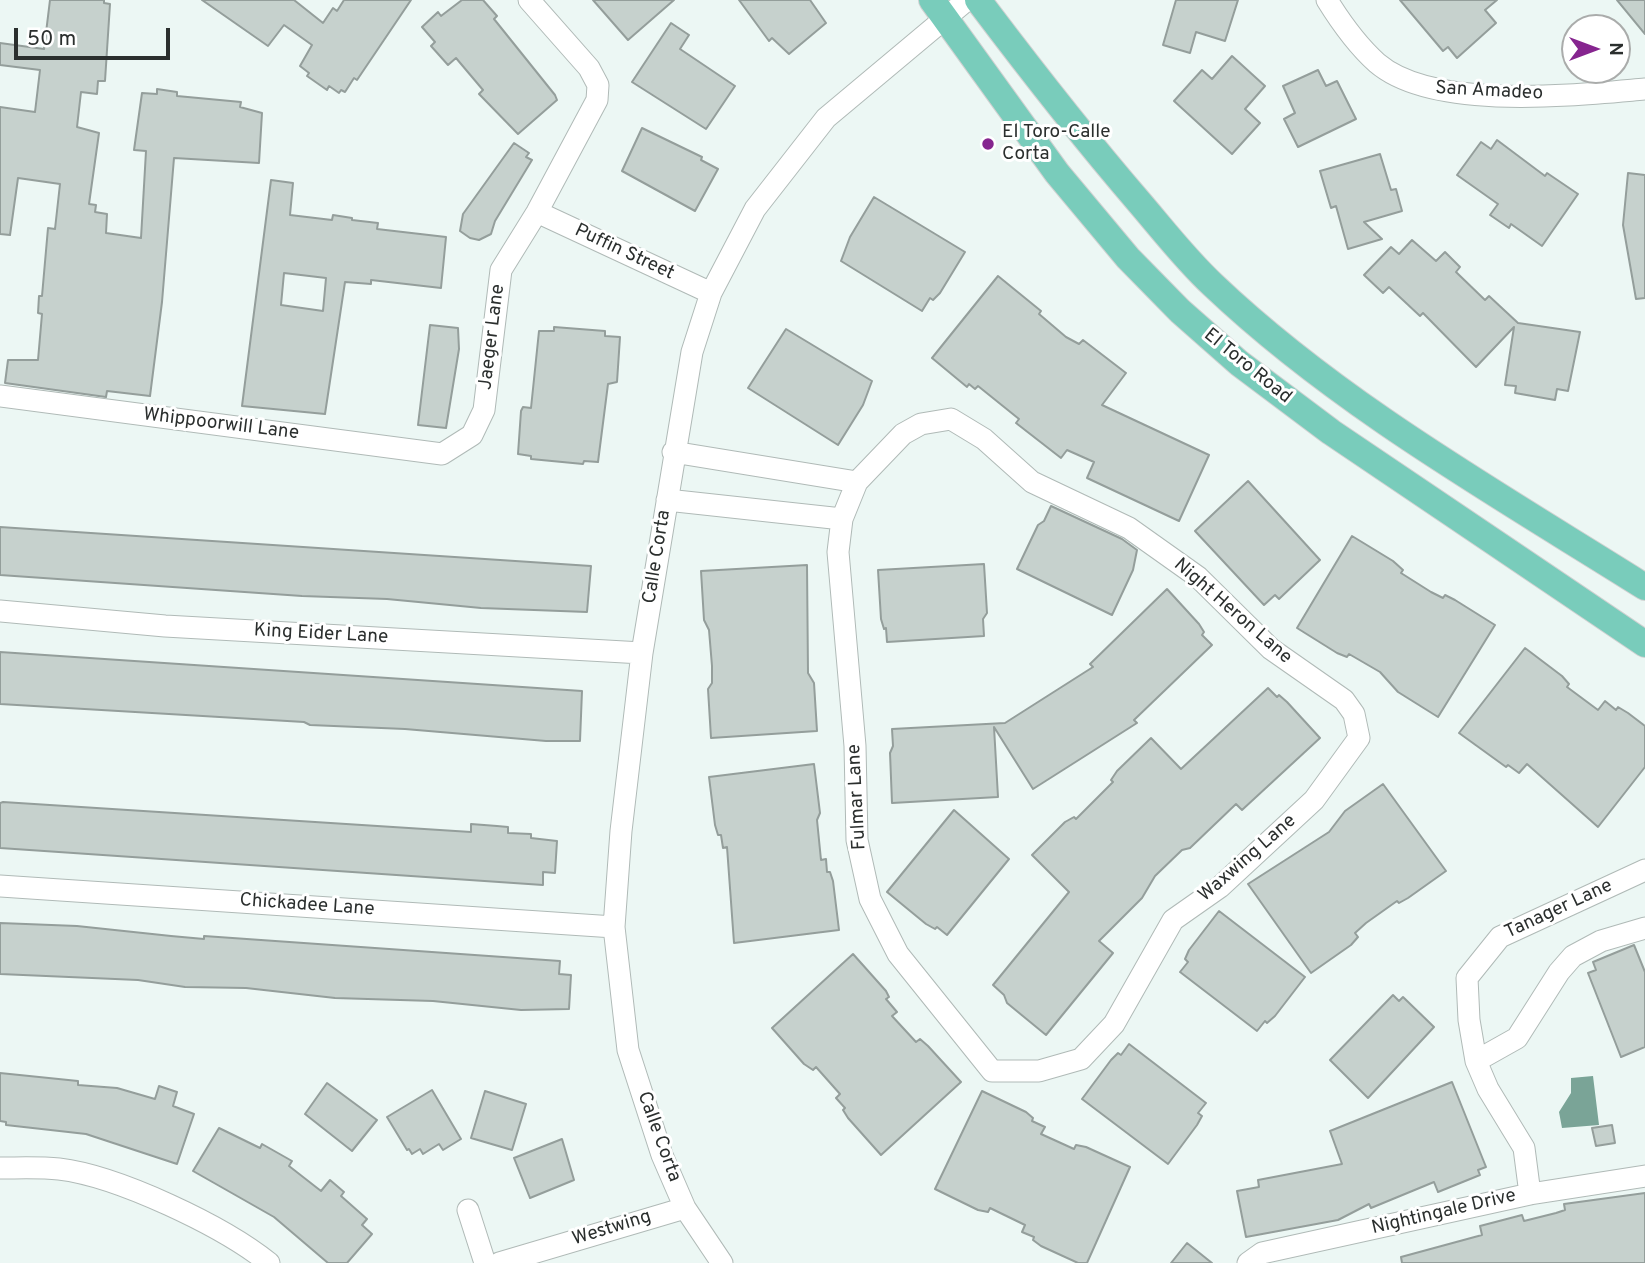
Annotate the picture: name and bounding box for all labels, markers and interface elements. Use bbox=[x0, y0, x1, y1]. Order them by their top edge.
scale bar bbox=[18, 14, 173, 58]
north arrow bbox=[1561, 14, 1631, 84]
text: 50 m bbox=[27, 26, 76, 53]
text: N bbox=[1603, 42, 1627, 56]
street label: San Amadeo bbox=[1434, 78, 1544, 106]
place label: El Toro-Calle Corta bbox=[1002, 122, 1110, 166]
marker: El Toro-Calle Corta bbox=[980, 136, 996, 152]
street label: Puffin Street bbox=[570, 220, 678, 286]
street label: Jaeger Lane bbox=[475, 283, 511, 391]
street label: El Toro Road bbox=[1198, 325, 1296, 409]
street label: Whippoorwill Lane bbox=[142, 404, 300, 446]
street label: Calle Corta bbox=[639, 509, 677, 605]
street label: Night Heron Lane bbox=[1168, 554, 1296, 670]
street label: King Eider Lane bbox=[253, 620, 389, 650]
street label: Fulmar Lane bbox=[844, 743, 872, 851]
street label: Waxwing Lane bbox=[1195, 810, 1301, 908]
street label: Tanager Lane bbox=[1502, 875, 1616, 945]
street label: Chickadee Lane bbox=[239, 890, 375, 922]
street label: Calle Corta bbox=[631, 1089, 685, 1185]
street label: Nightingale Drive bbox=[1370, 1185, 1518, 1241]
street label: Westwing bbox=[570, 1206, 654, 1252]

